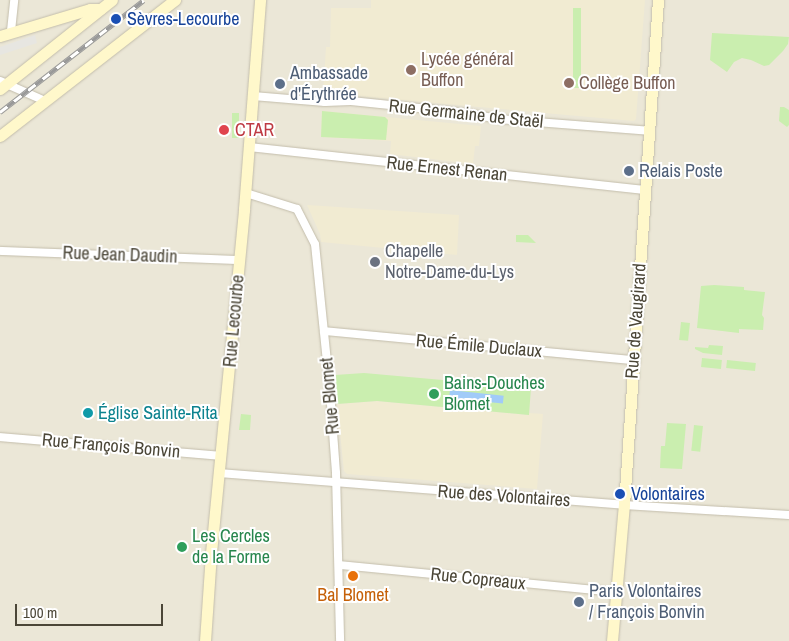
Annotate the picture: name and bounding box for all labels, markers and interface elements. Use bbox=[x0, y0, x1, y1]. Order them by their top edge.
place label: Sèvres-Lecourbe bbox=[127, 8, 239, 30]
marker: Sèvres-Lecourbe bbox=[109, 12, 123, 26]
place label: Lycée général Buffon bbox=[421, 49, 513, 92]
place label: Ambassade d'Érythrée bbox=[290, 63, 368, 106]
marker: Lycée général Buffon bbox=[405, 64, 417, 76]
place label: Collège Buffon bbox=[579, 72, 676, 94]
marker: Collège Buffon bbox=[563, 77, 575, 89]
marker: Ambassade d'Érythrée bbox=[274, 78, 286, 90]
street label: Rue Germaine de Staël bbox=[388, 95, 544, 133]
place label: CTAR bbox=[235, 119, 274, 141]
marker: CTAR bbox=[217, 123, 231, 137]
street label: Rue Ernest Renan bbox=[385, 152, 509, 186]
place label: Relais Poste bbox=[639, 160, 723, 182]
marker: Relais Poste bbox=[623, 165, 635, 177]
place label: Chapelle Notre-Dame-du-Lys bbox=[385, 241, 514, 284]
street label: Rue Jean Daudin bbox=[62, 242, 178, 268]
marker: Chapelle Notre-Dame-du-Lys bbox=[369, 256, 381, 268]
street label: Rue de Vaugirard bbox=[621, 263, 651, 379]
street label: Rue Lecourbe bbox=[219, 274, 249, 368]
street label: Rue Émile Duclaux bbox=[415, 330, 543, 362]
street label: Rue Blomet bbox=[316, 357, 344, 435]
place label: Bains-Douches Blomet bbox=[444, 373, 545, 416]
marker: Bains-Douches Blomet bbox=[428, 388, 440, 400]
place label: Église Sainte-Rita bbox=[98, 402, 218, 424]
marker: Église Sainte-Rita bbox=[82, 407, 94, 419]
street label: Rue François Bonvin bbox=[41, 429, 181, 463]
street label: Rue des Volontaires bbox=[437, 481, 571, 511]
place label: Volontaires bbox=[631, 483, 705, 505]
marker: Volontaires bbox=[613, 487, 627, 501]
place label: Les Cercles de la Forme bbox=[192, 526, 270, 568]
marker: Les Cercles de la Forme bbox=[176, 541, 188, 553]
street label: Rue Copreaux bbox=[430, 563, 526, 595]
marker: Bal Blomet bbox=[347, 570, 359, 582]
place label: Paris Volontaires / François Bonvin bbox=[589, 581, 705, 624]
place label: Bal Blomet bbox=[317, 584, 389, 606]
scale bar bbox=[18, 594, 165, 626]
marker: Paris Volontaires / François Bonvin bbox=[573, 596, 585, 608]
text: 100 m bbox=[23, 602, 57, 623]

